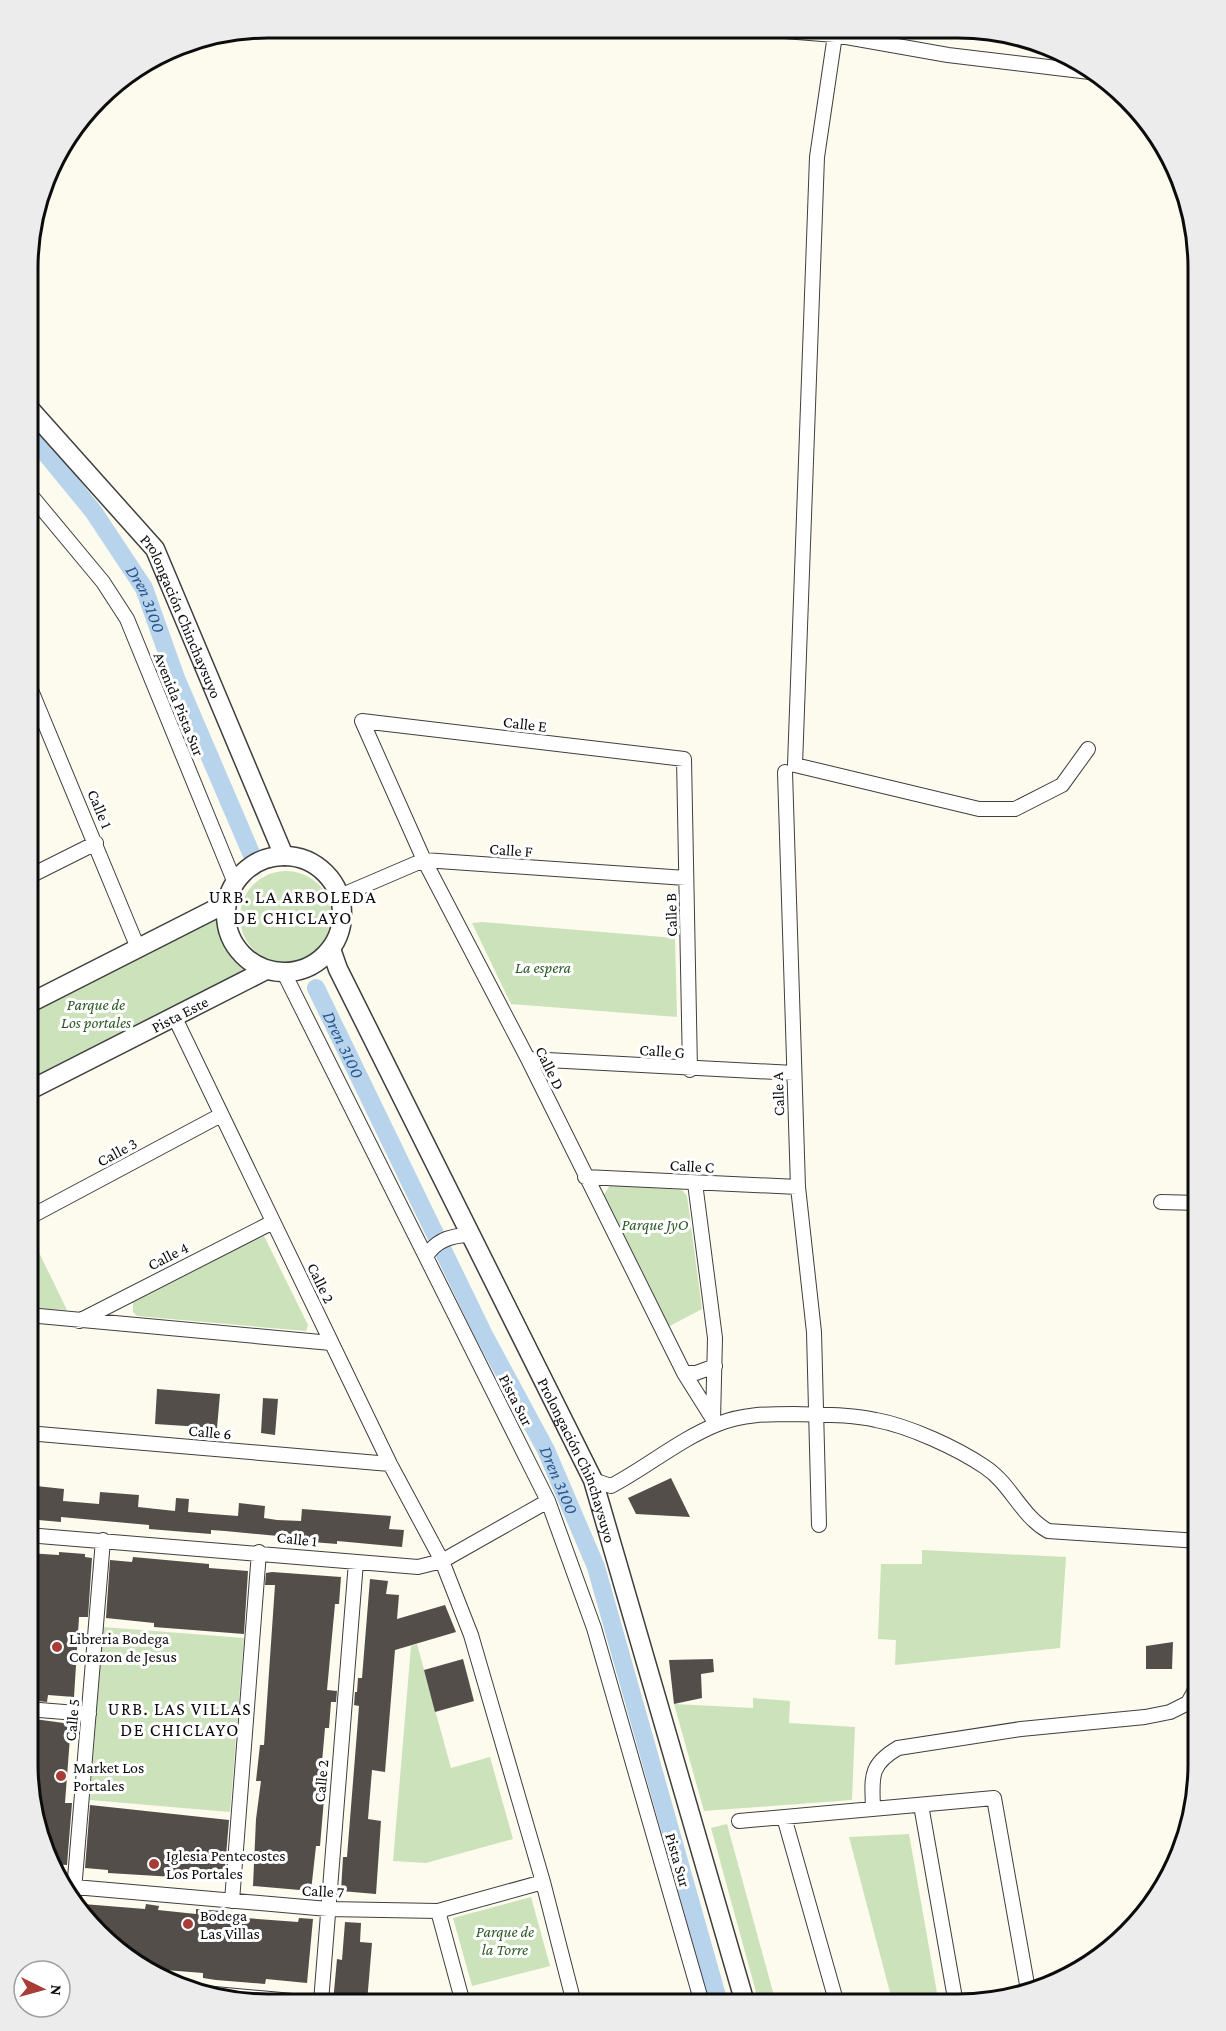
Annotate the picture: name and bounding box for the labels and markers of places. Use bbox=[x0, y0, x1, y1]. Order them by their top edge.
place label: Libreria Bodega Corazon de Jesus bbox=[69, 1630, 177, 1666]
marker: Libreria Bodega Corazon de Jesus bbox=[50, 1640, 64, 1654]
place label: Market Los Portales bbox=[73, 1759, 144, 1794]
marker: Market Los Portales bbox=[54, 1769, 68, 1783]
place label: Iglesia Pentecostes Los Portales bbox=[166, 1847, 286, 1882]
marker: Iglesia Pentecostes Los Portales bbox=[147, 1857, 161, 1871]
place label: Bodega Las Villas bbox=[200, 1907, 260, 1942]
marker: Bodega Las Villas bbox=[181, 1917, 195, 1931]

